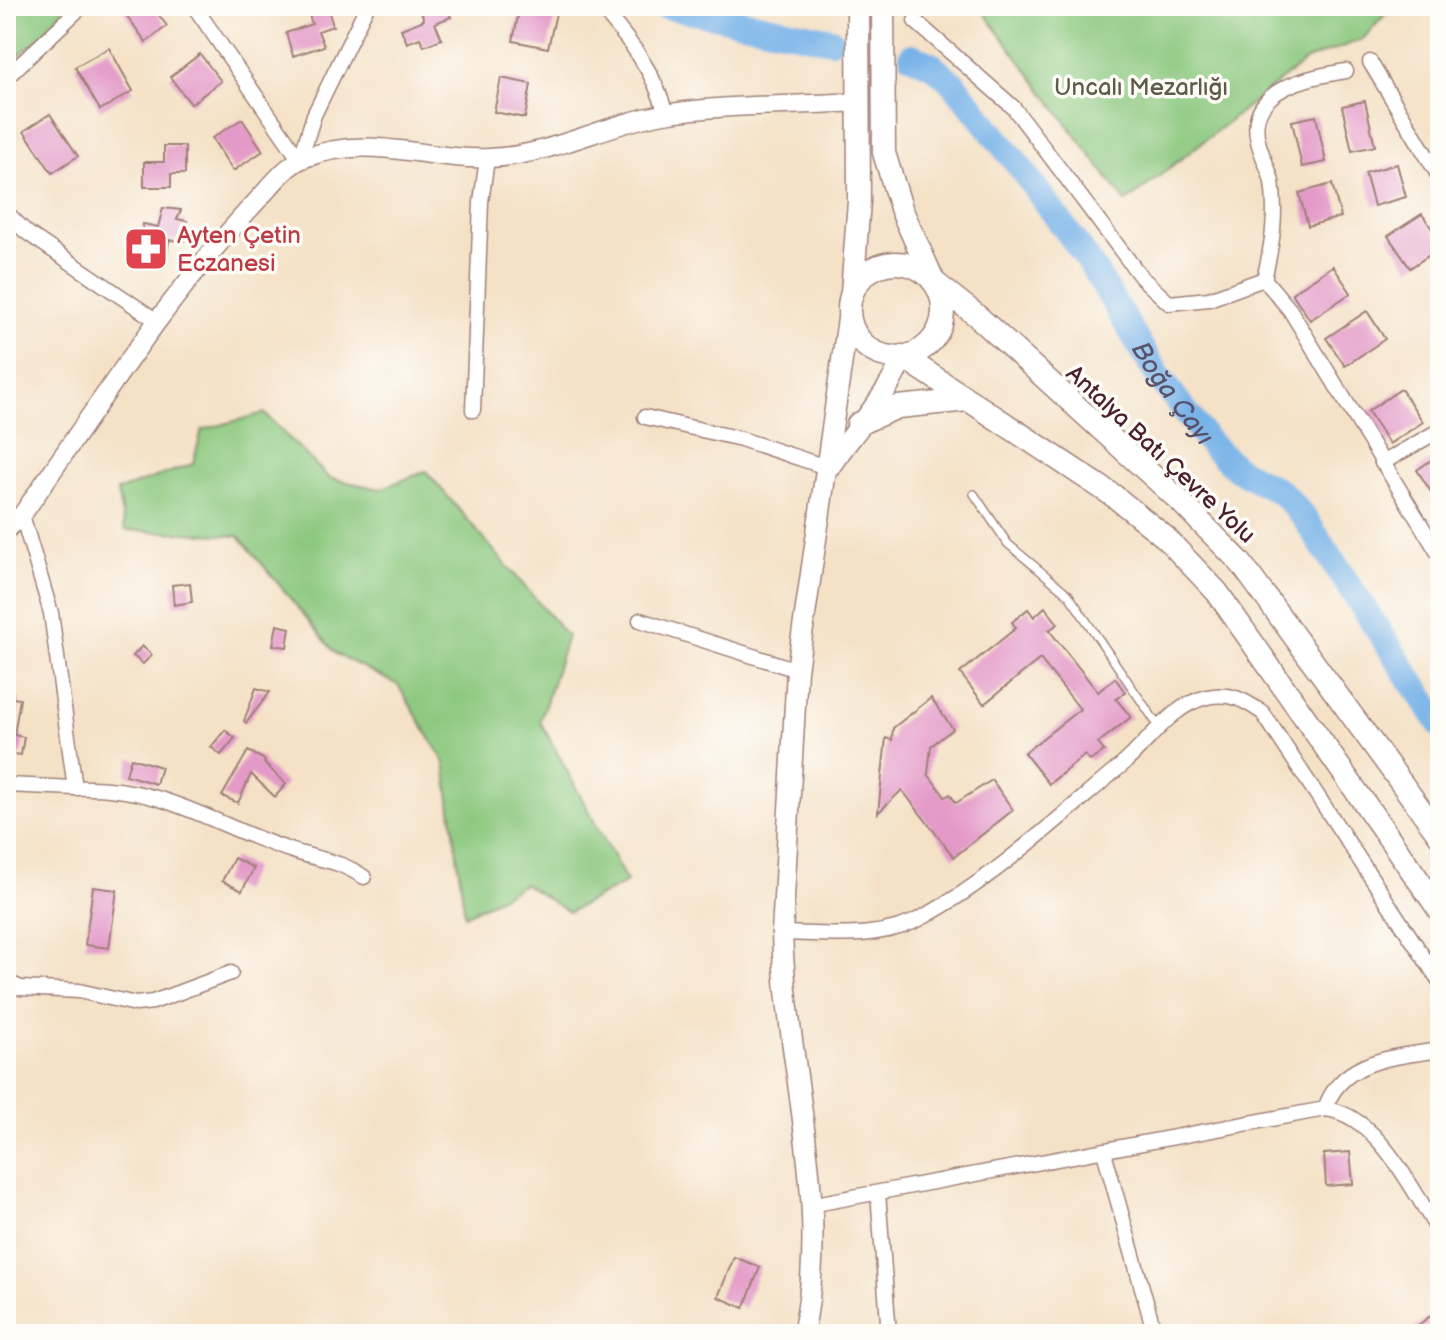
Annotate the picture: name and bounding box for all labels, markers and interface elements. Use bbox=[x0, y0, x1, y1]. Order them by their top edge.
park label: Uncalı Mezarlığı bbox=[1054, 73, 1228, 102]
place label: Ayten Çetin Eczanesi bbox=[177, 221, 301, 278]
pharmacy icon: Ayten Çetin Eczanesi bbox=[122, 225, 170, 273]
water label: Boğa Çayı bbox=[1124, 336, 1219, 452]
street label: Antalya Batı Çevre Yolu bbox=[1060, 359, 1261, 550]

